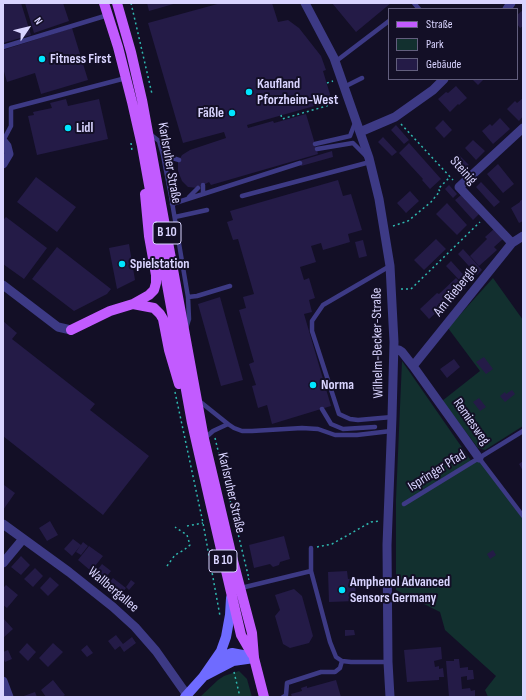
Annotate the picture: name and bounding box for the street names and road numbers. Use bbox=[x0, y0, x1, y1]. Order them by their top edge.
street label: Karlsruher Straße bbox=[154, 121, 184, 205]
street label: Steinig bbox=[446, 153, 480, 189]
road number: B 10 bbox=[153, 222, 181, 244]
street label: Am Riebergle bbox=[430, 262, 482, 320]
street label: Wilhelm-Becker-Straße bbox=[369, 287, 387, 399]
street label: Remiesweg bbox=[449, 395, 493, 449]
street label: Ispringer Pfad bbox=[405, 447, 469, 495]
street label: Karlsruher Straße bbox=[214, 451, 248, 535]
road number: B 10 bbox=[209, 550, 237, 572]
street label: Wallbergallee bbox=[84, 564, 142, 616]

